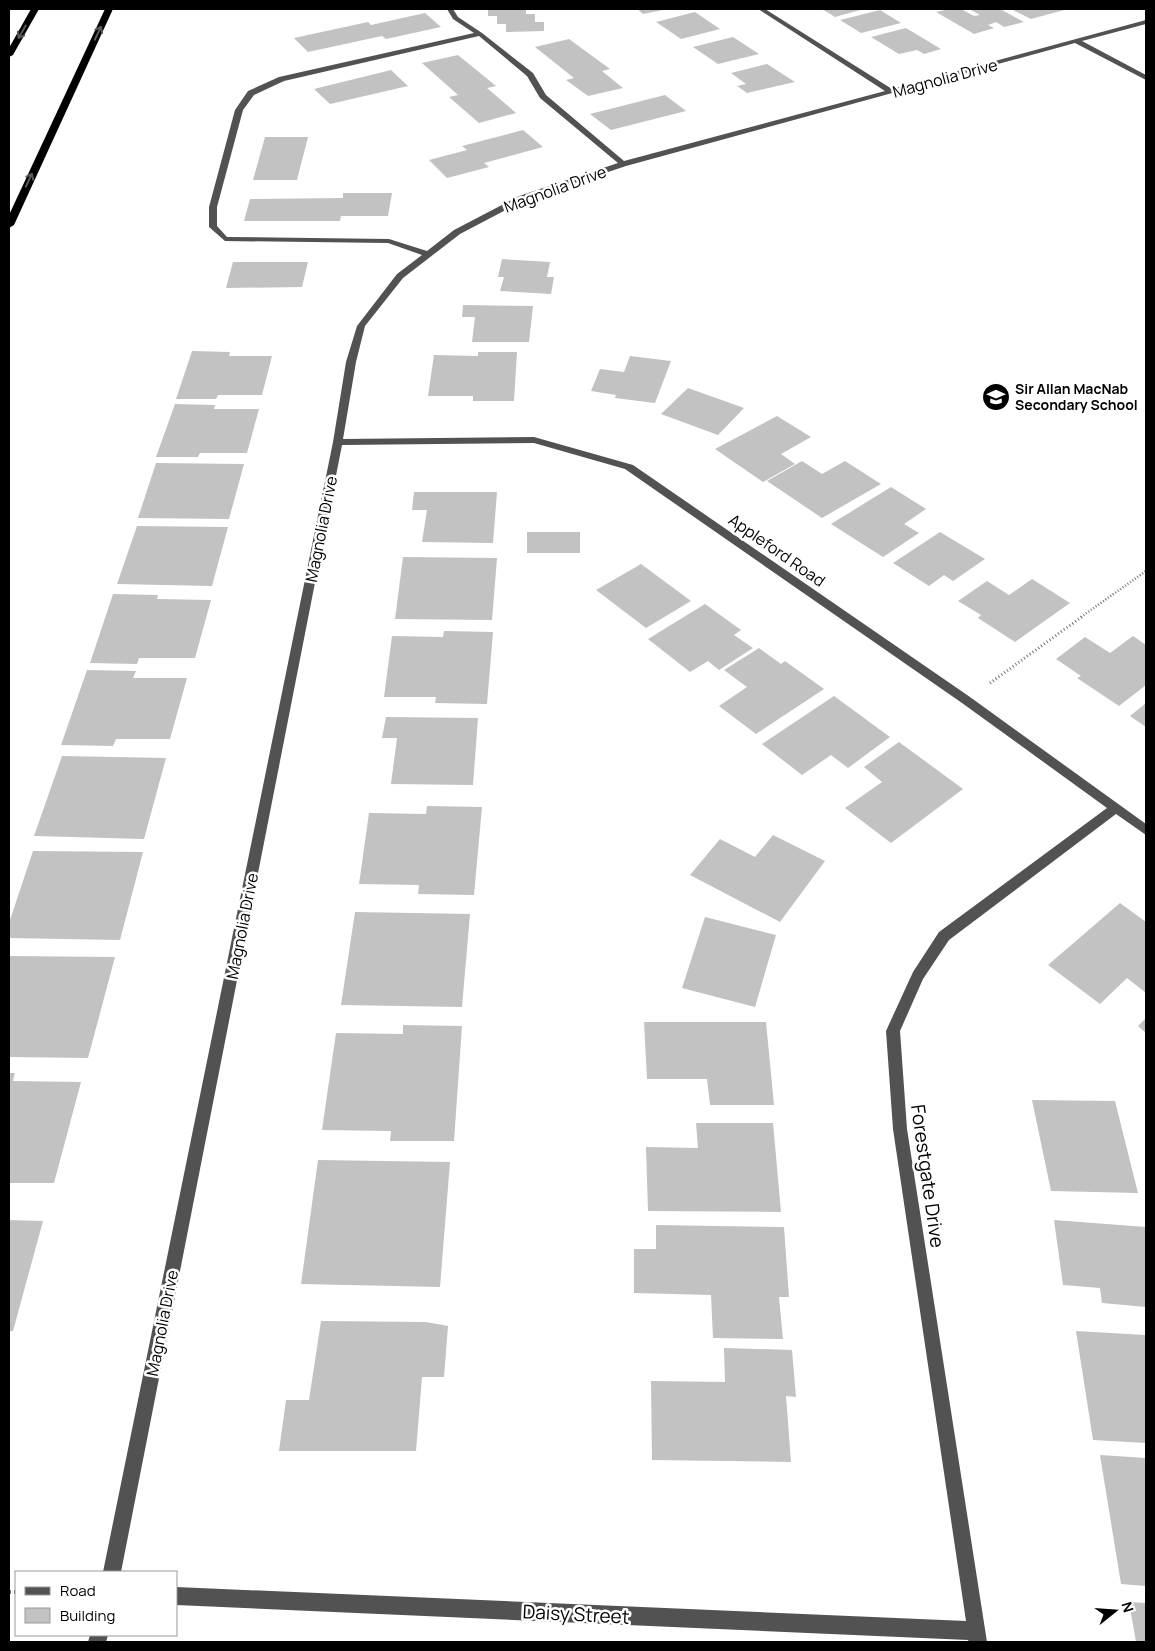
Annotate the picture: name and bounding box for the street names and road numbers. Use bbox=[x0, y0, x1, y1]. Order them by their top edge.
street label: Magnolia Drive bbox=[890, 53, 1000, 103]
street label: Magnolia Drive bbox=[501, 160, 609, 218]
street label: Magnolia Drive bbox=[300, 474, 342, 584]
street label: Appleford Road bbox=[724, 509, 830, 591]
street label: Magnolia Drive bbox=[221, 871, 263, 981]
street label: Forestgate Drive bbox=[905, 1103, 951, 1249]
street label: Magnolia Drive bbox=[141, 1268, 183, 1378]
street label: Daisy Street bbox=[522, 1598, 630, 1630]

